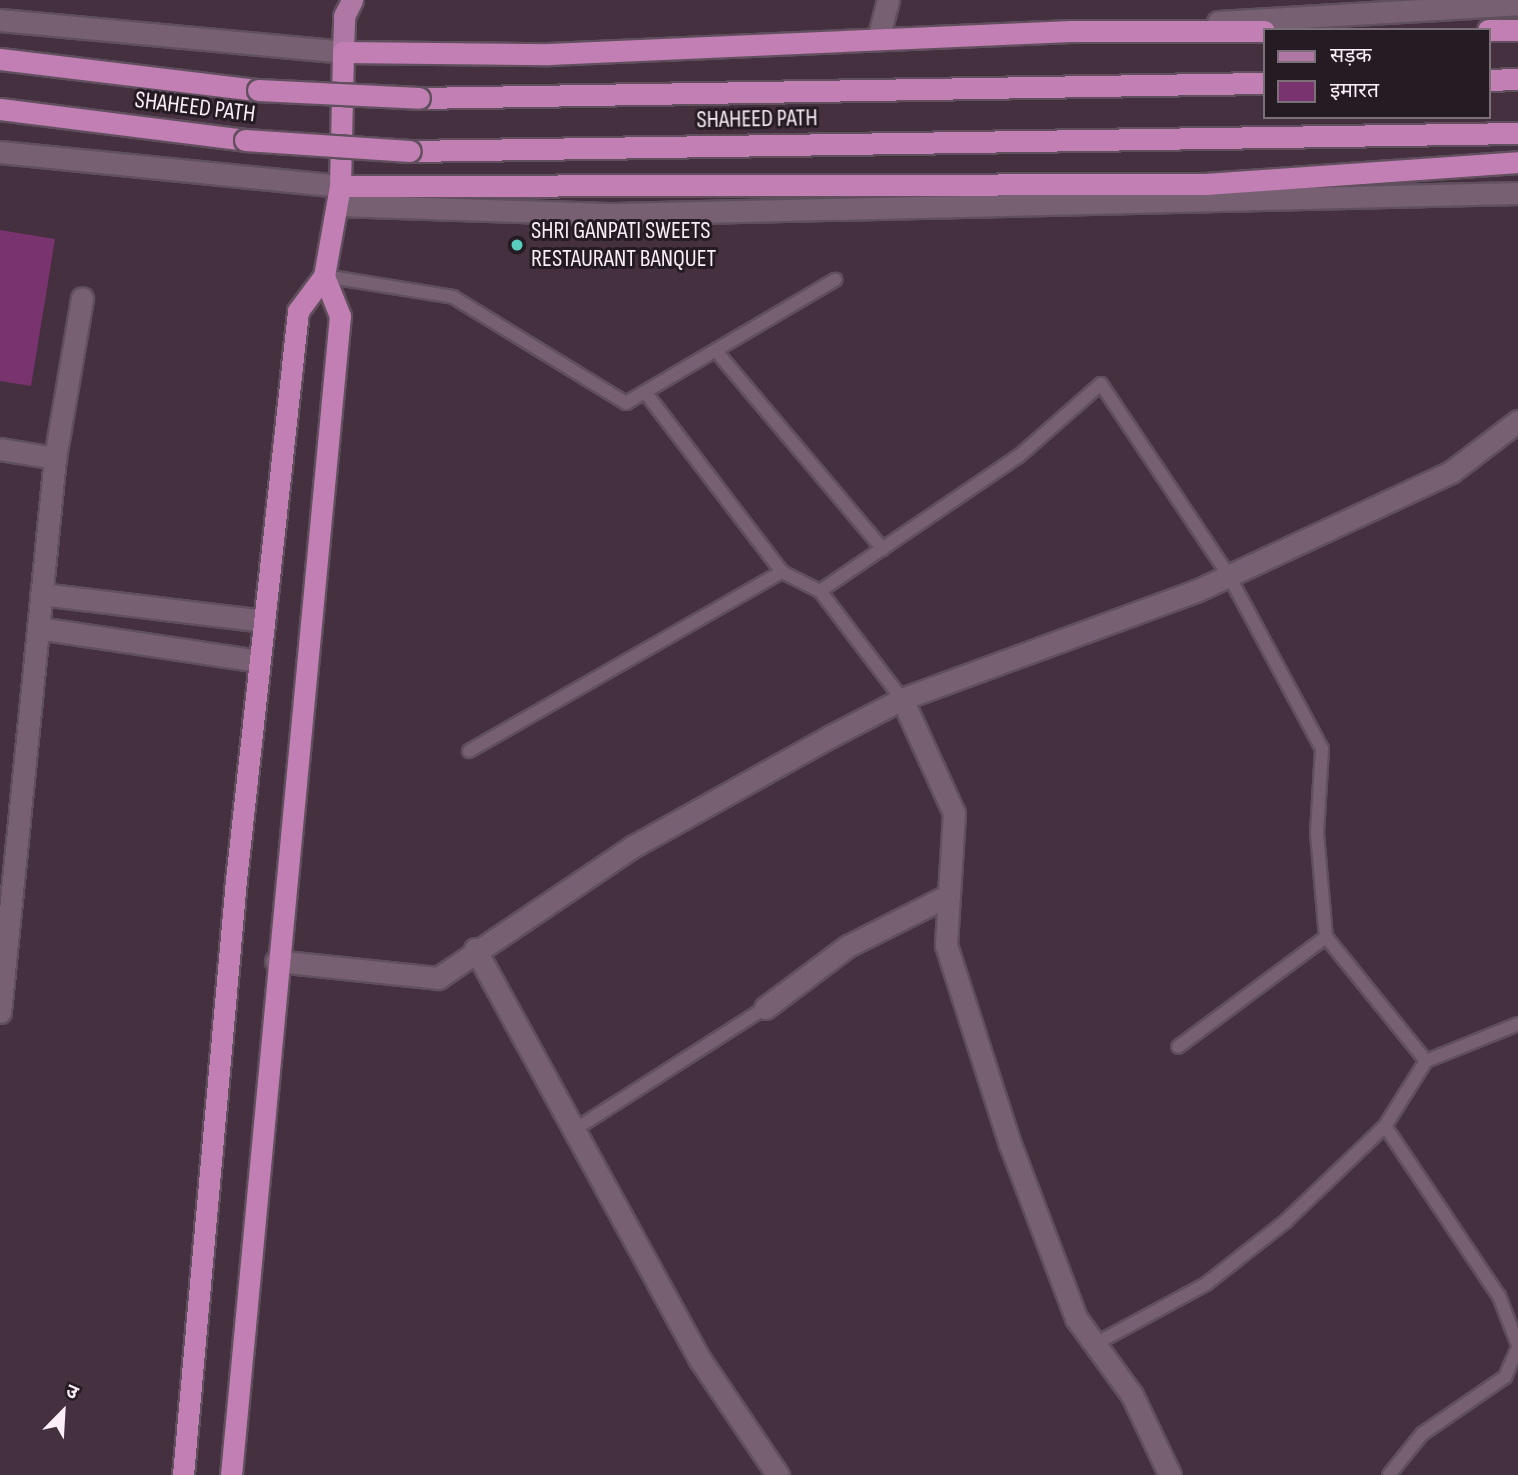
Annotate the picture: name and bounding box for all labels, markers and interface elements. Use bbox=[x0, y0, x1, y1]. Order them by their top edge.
legend bbox=[1262, 28, 1490, 119]
text: सड़क bbox=[1330, 43, 1372, 68]
text: इमारत bbox=[1330, 78, 1379, 103]
street label: SHAHEED PATH bbox=[133, 85, 257, 129]
street label: SHAHEED PATH bbox=[696, 104, 818, 134]
place label: SHRI GANPATI SWEETS RESTAURANT BANQUET bbox=[531, 217, 716, 273]
marker: SHRI GANPATI SWEETS RESTAURANT BANQUET bbox=[509, 237, 525, 253]
north arrow bbox=[28, 1377, 98, 1447]
text: उ bbox=[62, 1380, 82, 1405]

